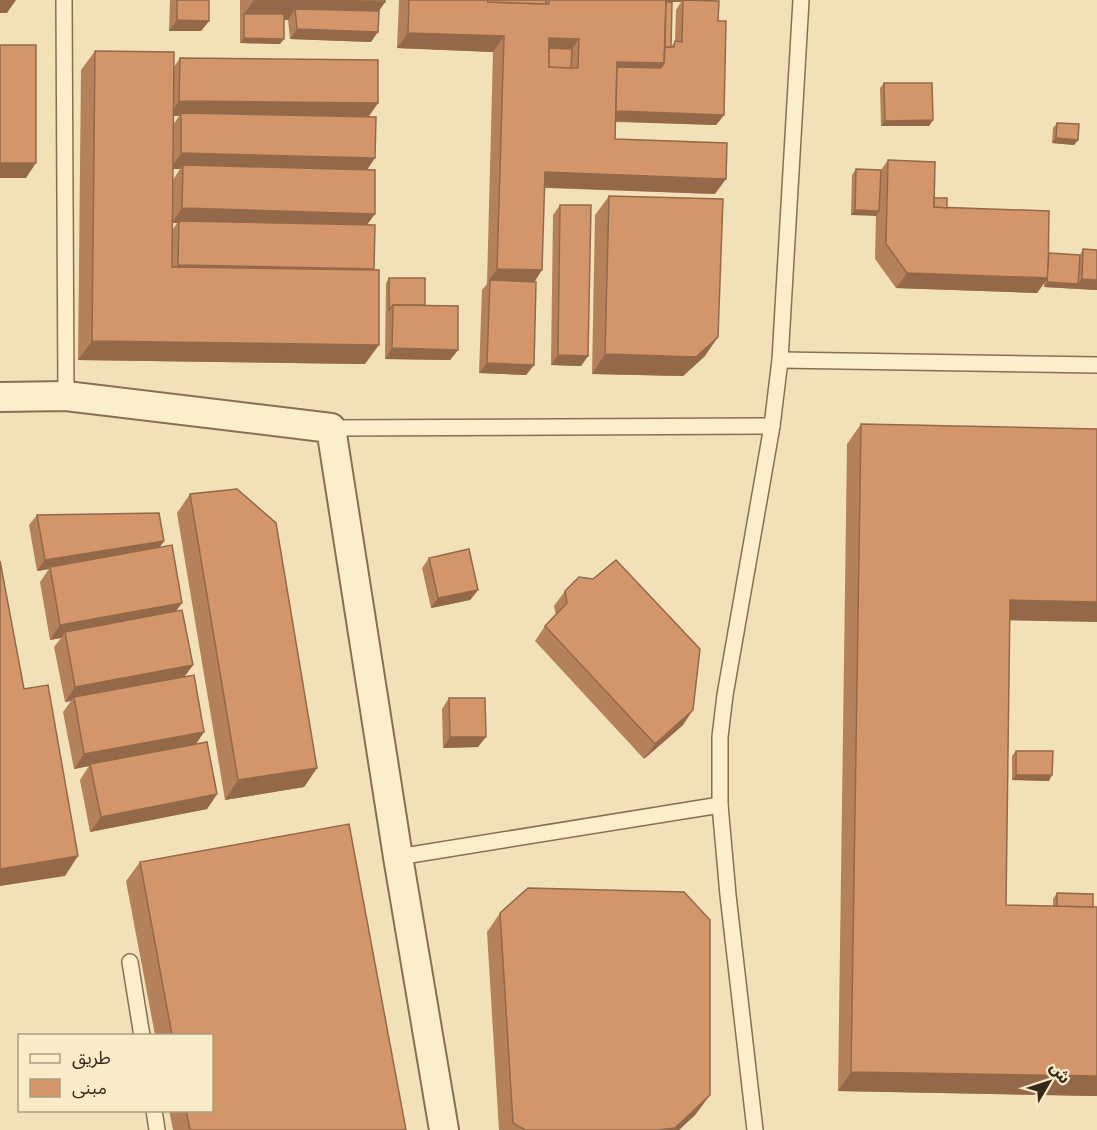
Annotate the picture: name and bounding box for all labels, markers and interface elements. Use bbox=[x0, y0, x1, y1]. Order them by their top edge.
legend bbox=[18, 1034, 213, 1112]
text: طريق bbox=[72, 1047, 111, 1069]
north arrow bbox=[1019, 1052, 1079, 1112]
text: ش bbox=[1046, 1058, 1075, 1087]
text: مبنى bbox=[72, 1077, 107, 1099]

